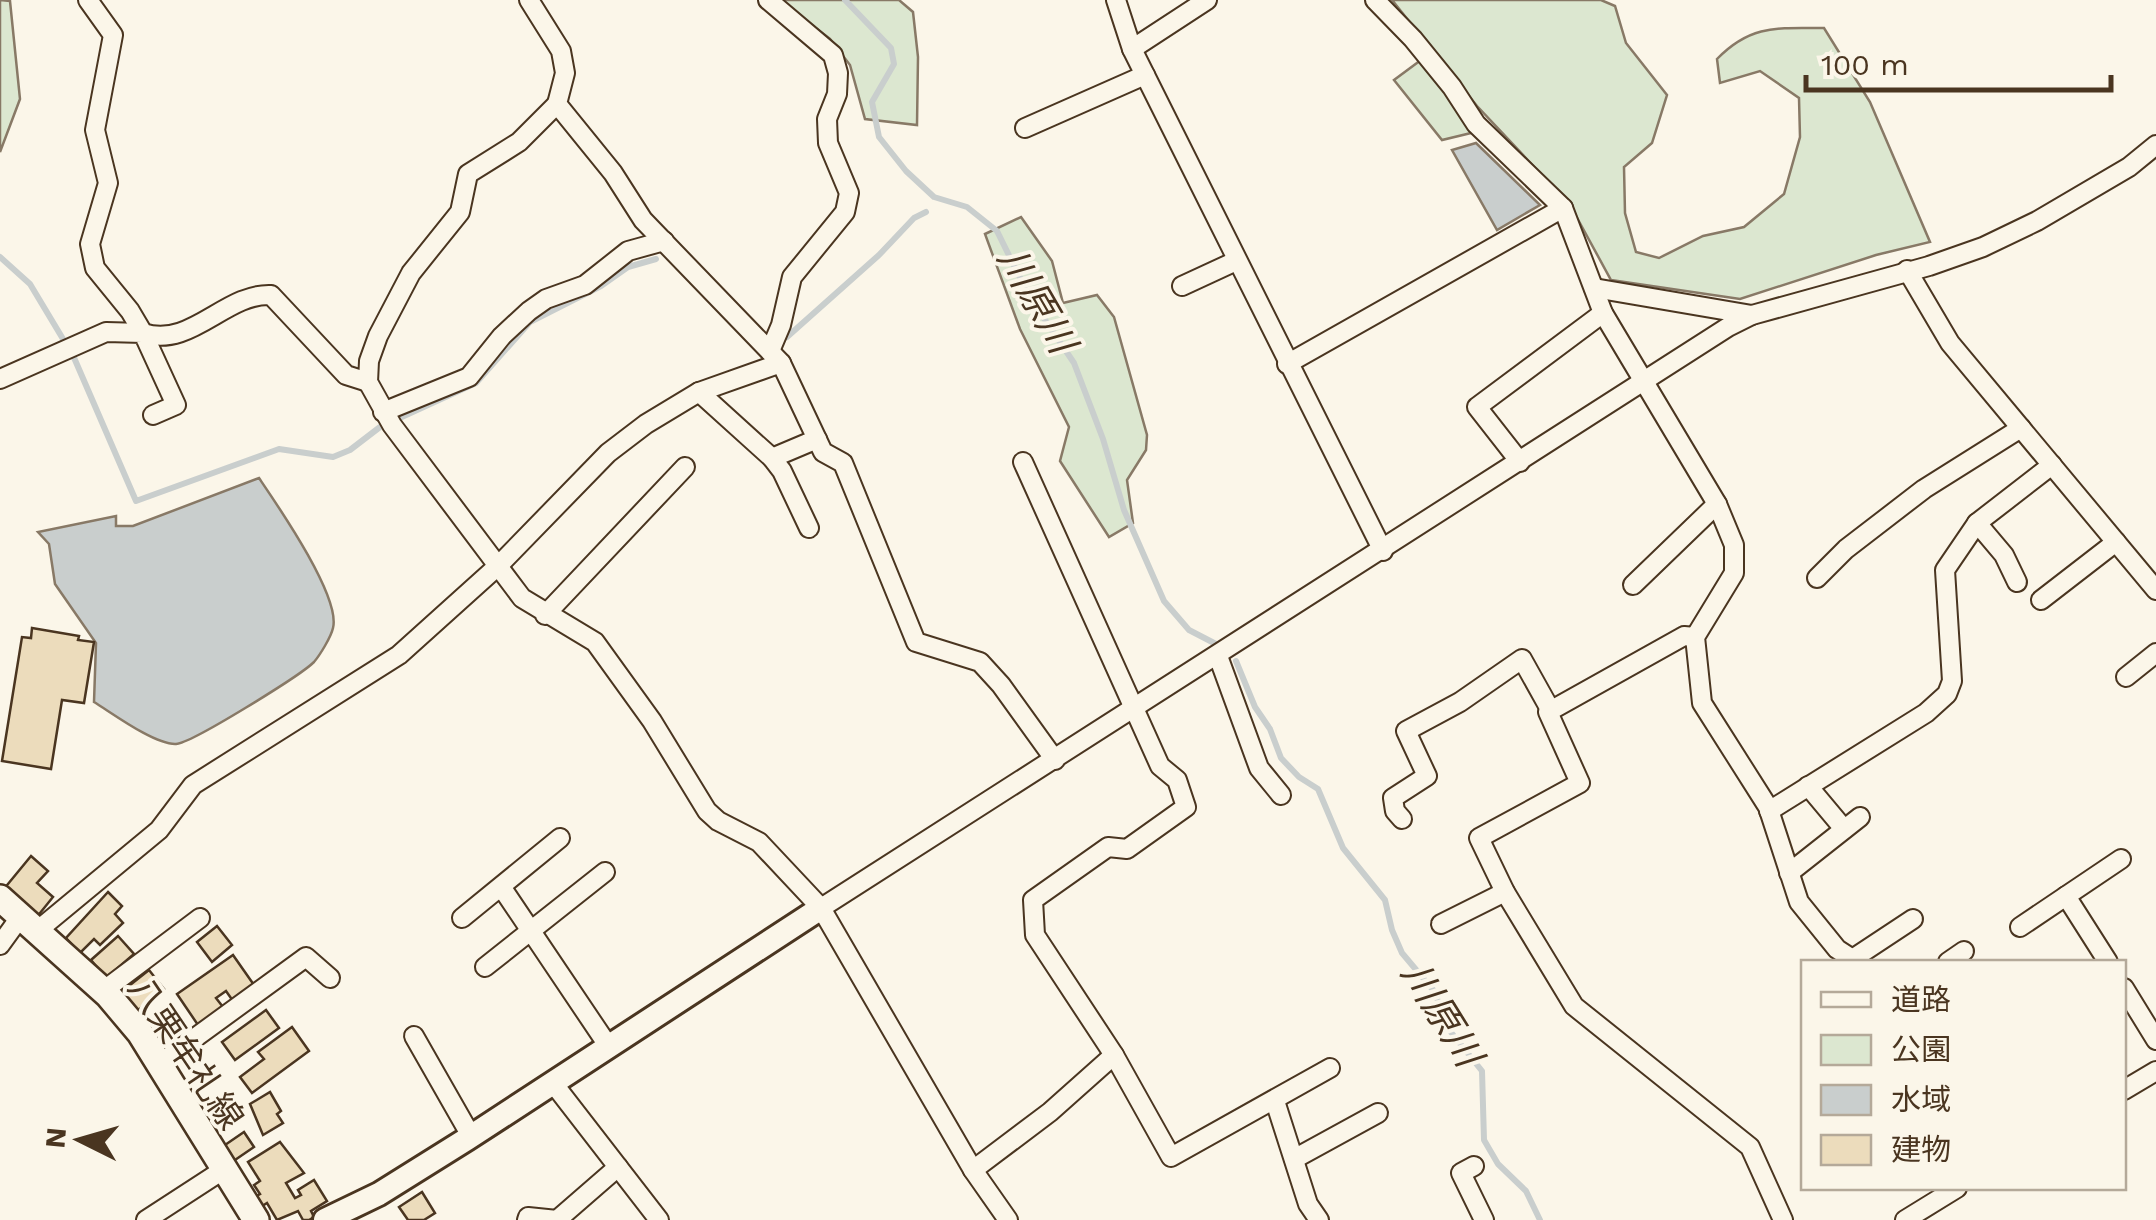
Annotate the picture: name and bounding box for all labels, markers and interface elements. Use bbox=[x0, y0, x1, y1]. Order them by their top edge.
scale bar bbox=[1806, 30, 2111, 92]
text: 100 m bbox=[1821, 47, 1909, 82]
water label: 川原川 bbox=[989, 240, 1087, 364]
water label: 川原川 bbox=[1393, 954, 1493, 1077]
legend bbox=[1801, 960, 2126, 1190]
street label: 八栗牟礼線 bbox=[120, 969, 252, 1137]
text: 道路 bbox=[1891, 982, 1951, 1017]
text: 公園 bbox=[1891, 1032, 1951, 1067]
text: 水域 bbox=[1891, 1082, 1951, 1117]
north arrow bbox=[30, 1090, 130, 1190]
text: N bbox=[38, 1126, 73, 1150]
text: 建物 bbox=[1891, 1132, 1951, 1167]

